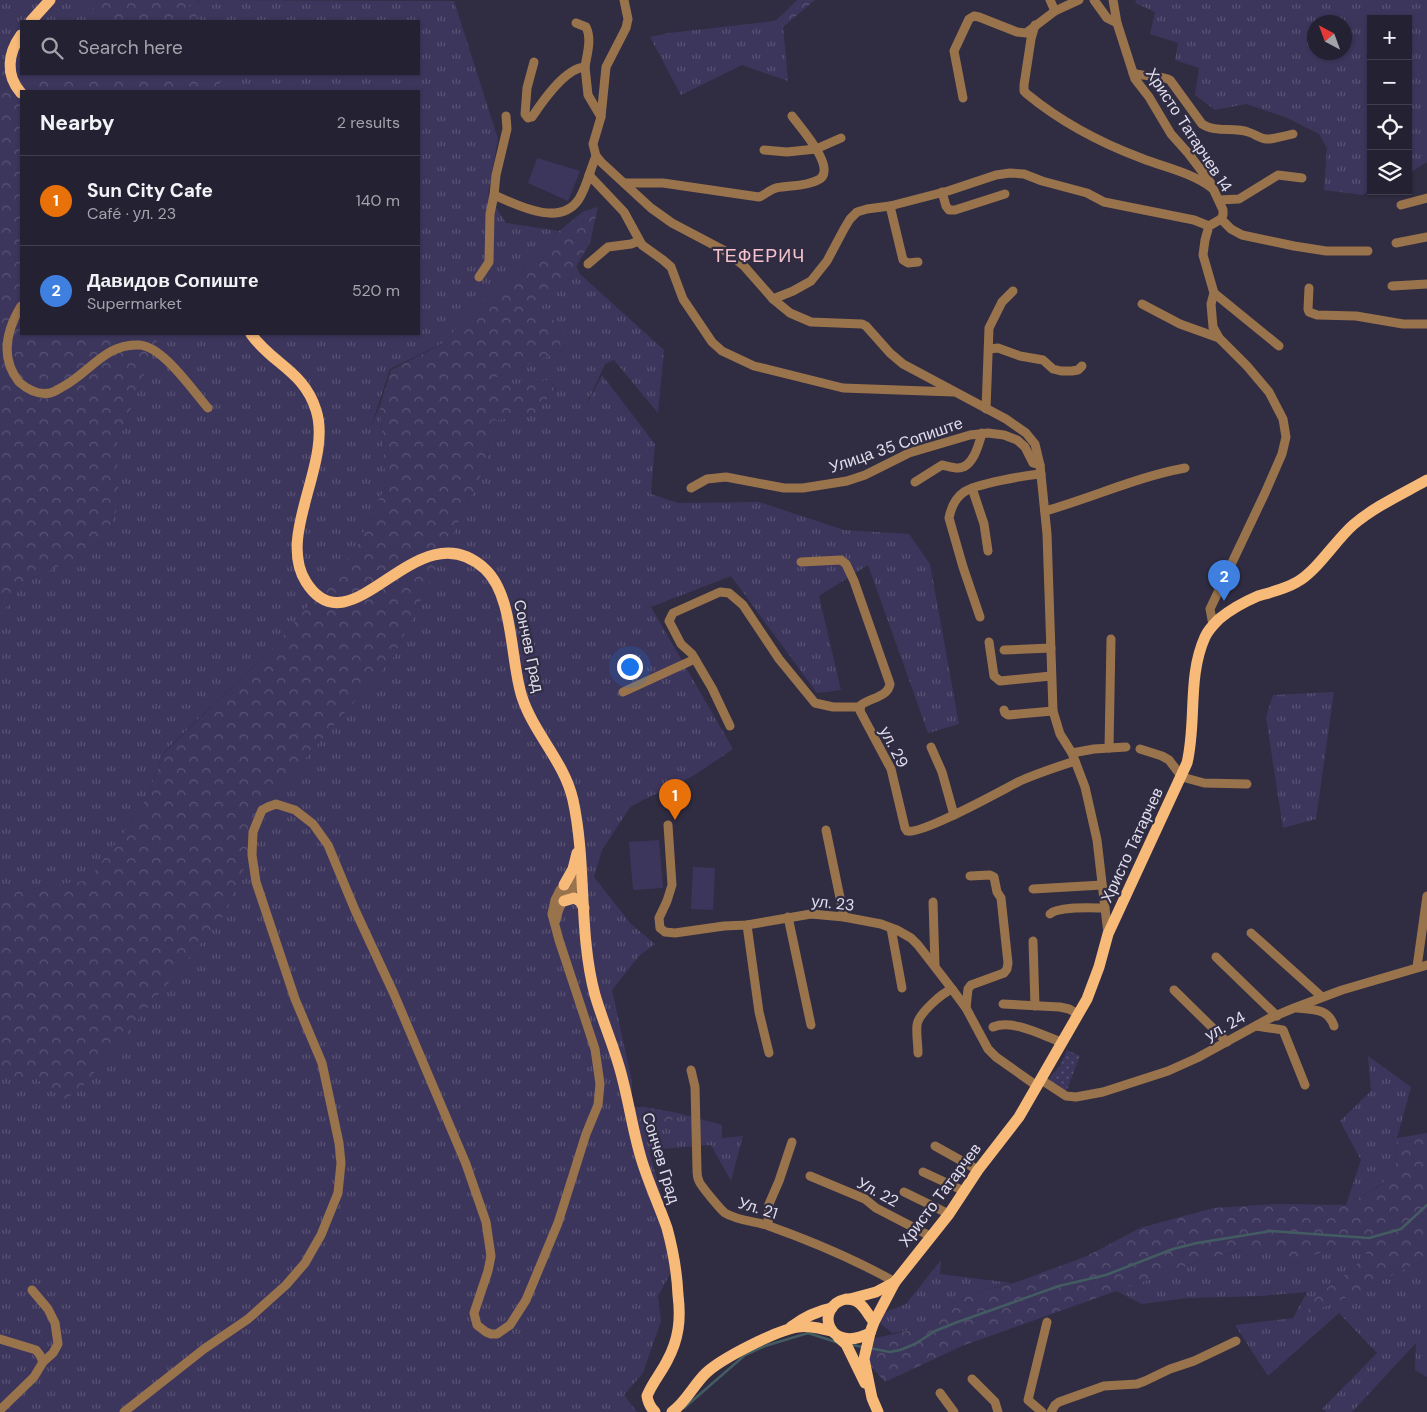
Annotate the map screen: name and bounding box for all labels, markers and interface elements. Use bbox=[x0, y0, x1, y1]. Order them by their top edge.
north arrow bbox=[1307, 15, 1352, 60]
map controls bbox=[1367, 15, 1412, 195]
button: + bbox=[1367, 15, 1412, 60]
search box bbox=[20, 20, 420, 75]
icon: search bbox=[38, 34, 66, 62]
text: Search here bbox=[78, 35, 183, 60]
button: − bbox=[1367, 60, 1412, 105]
street label: Христо Татарчев 14 bbox=[1141, 64, 1237, 196]
button: locate bbox=[1367, 105, 1412, 150]
text: Nearby bbox=[40, 109, 114, 137]
text: 2 results bbox=[337, 112, 400, 133]
button: layers bbox=[1367, 150, 1412, 195]
text: Sun City Cafe bbox=[87, 178, 213, 203]
text: 1 bbox=[53, 190, 59, 211]
text: 140 m bbox=[356, 190, 400, 211]
text: Café · ул. 23 bbox=[87, 203, 176, 224]
district label: ТЕФЕРИЧ bbox=[713, 244, 805, 268]
text: Давидов Сопиште bbox=[87, 268, 258, 293]
text: 2 bbox=[51, 280, 61, 301]
text: 520 m bbox=[352, 280, 400, 301]
text: Supermarket bbox=[87, 293, 182, 314]
street label: Улица 35 Сопиште bbox=[826, 412, 966, 478]
pin: 2 bbox=[1208, 560, 1240, 601]
street label: Сончев Град bbox=[509, 598, 549, 695]
your location bbox=[617, 654, 643, 680]
street label: ул. 29 bbox=[875, 723, 913, 771]
pin: 1 bbox=[659, 779, 691, 820]
street label: Христо Татарчев bbox=[1096, 784, 1168, 906]
street label: ул. 23 bbox=[810, 890, 856, 916]
street label: ул. 24 bbox=[1201, 1006, 1249, 1046]
street label: Сончев Град bbox=[637, 1110, 685, 1207]
street label: Христо Татарчев bbox=[894, 1139, 986, 1251]
street label: Ул. 22 bbox=[854, 1172, 902, 1212]
street label: Ул. 21 bbox=[736, 1192, 780, 1224]

